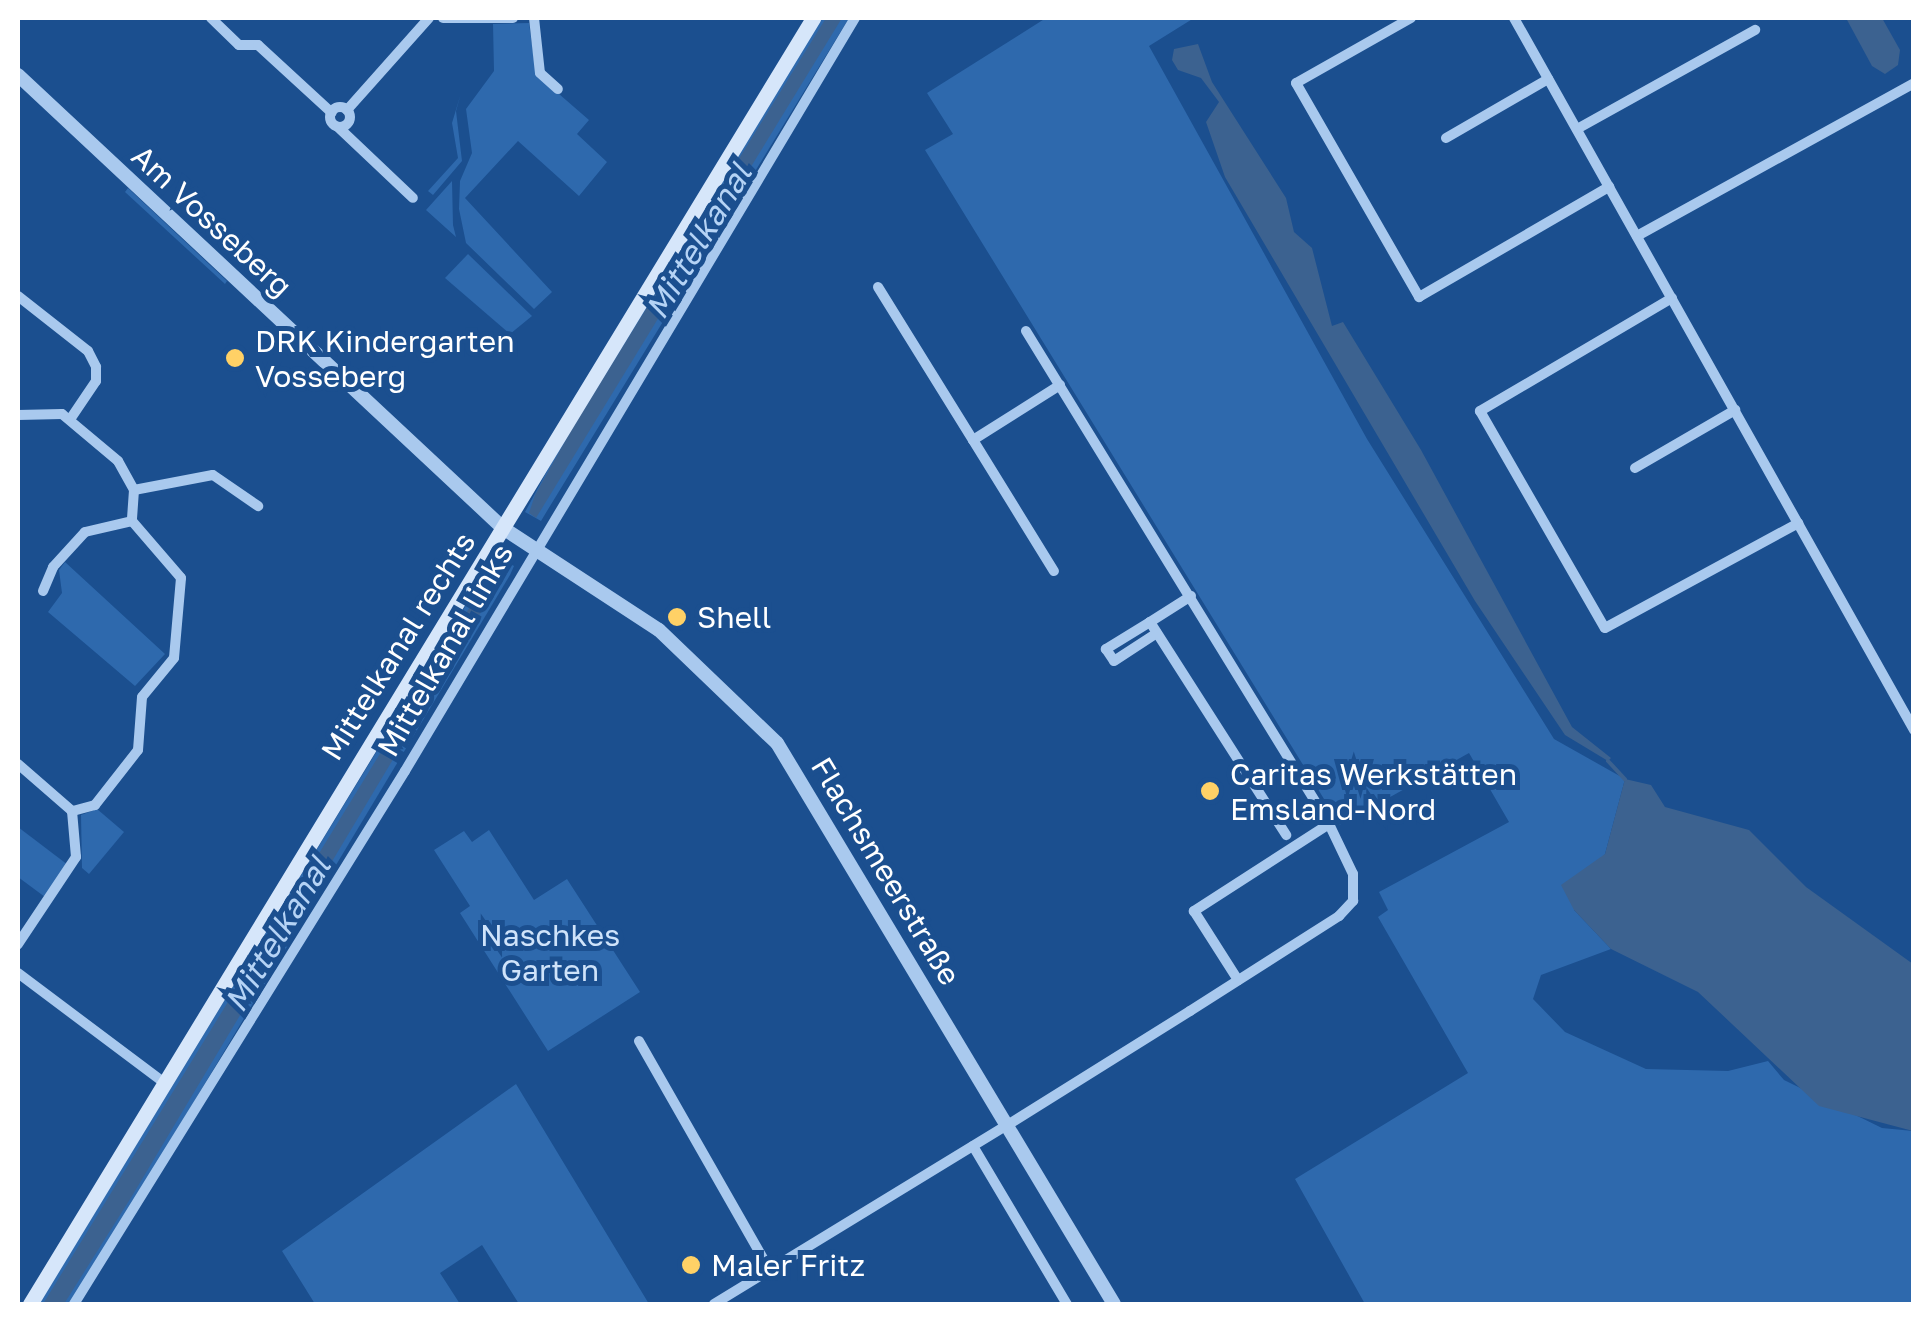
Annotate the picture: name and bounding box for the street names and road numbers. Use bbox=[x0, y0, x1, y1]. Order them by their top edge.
street label: Am Vosseberg bbox=[125, 138, 299, 304]
street label: Mittelkanal rechts bbox=[313, 525, 483, 767]
street label: Mittelkanal links bbox=[370, 537, 520, 763]
street label: Flachsmeerstraße bbox=[804, 751, 968, 991]

